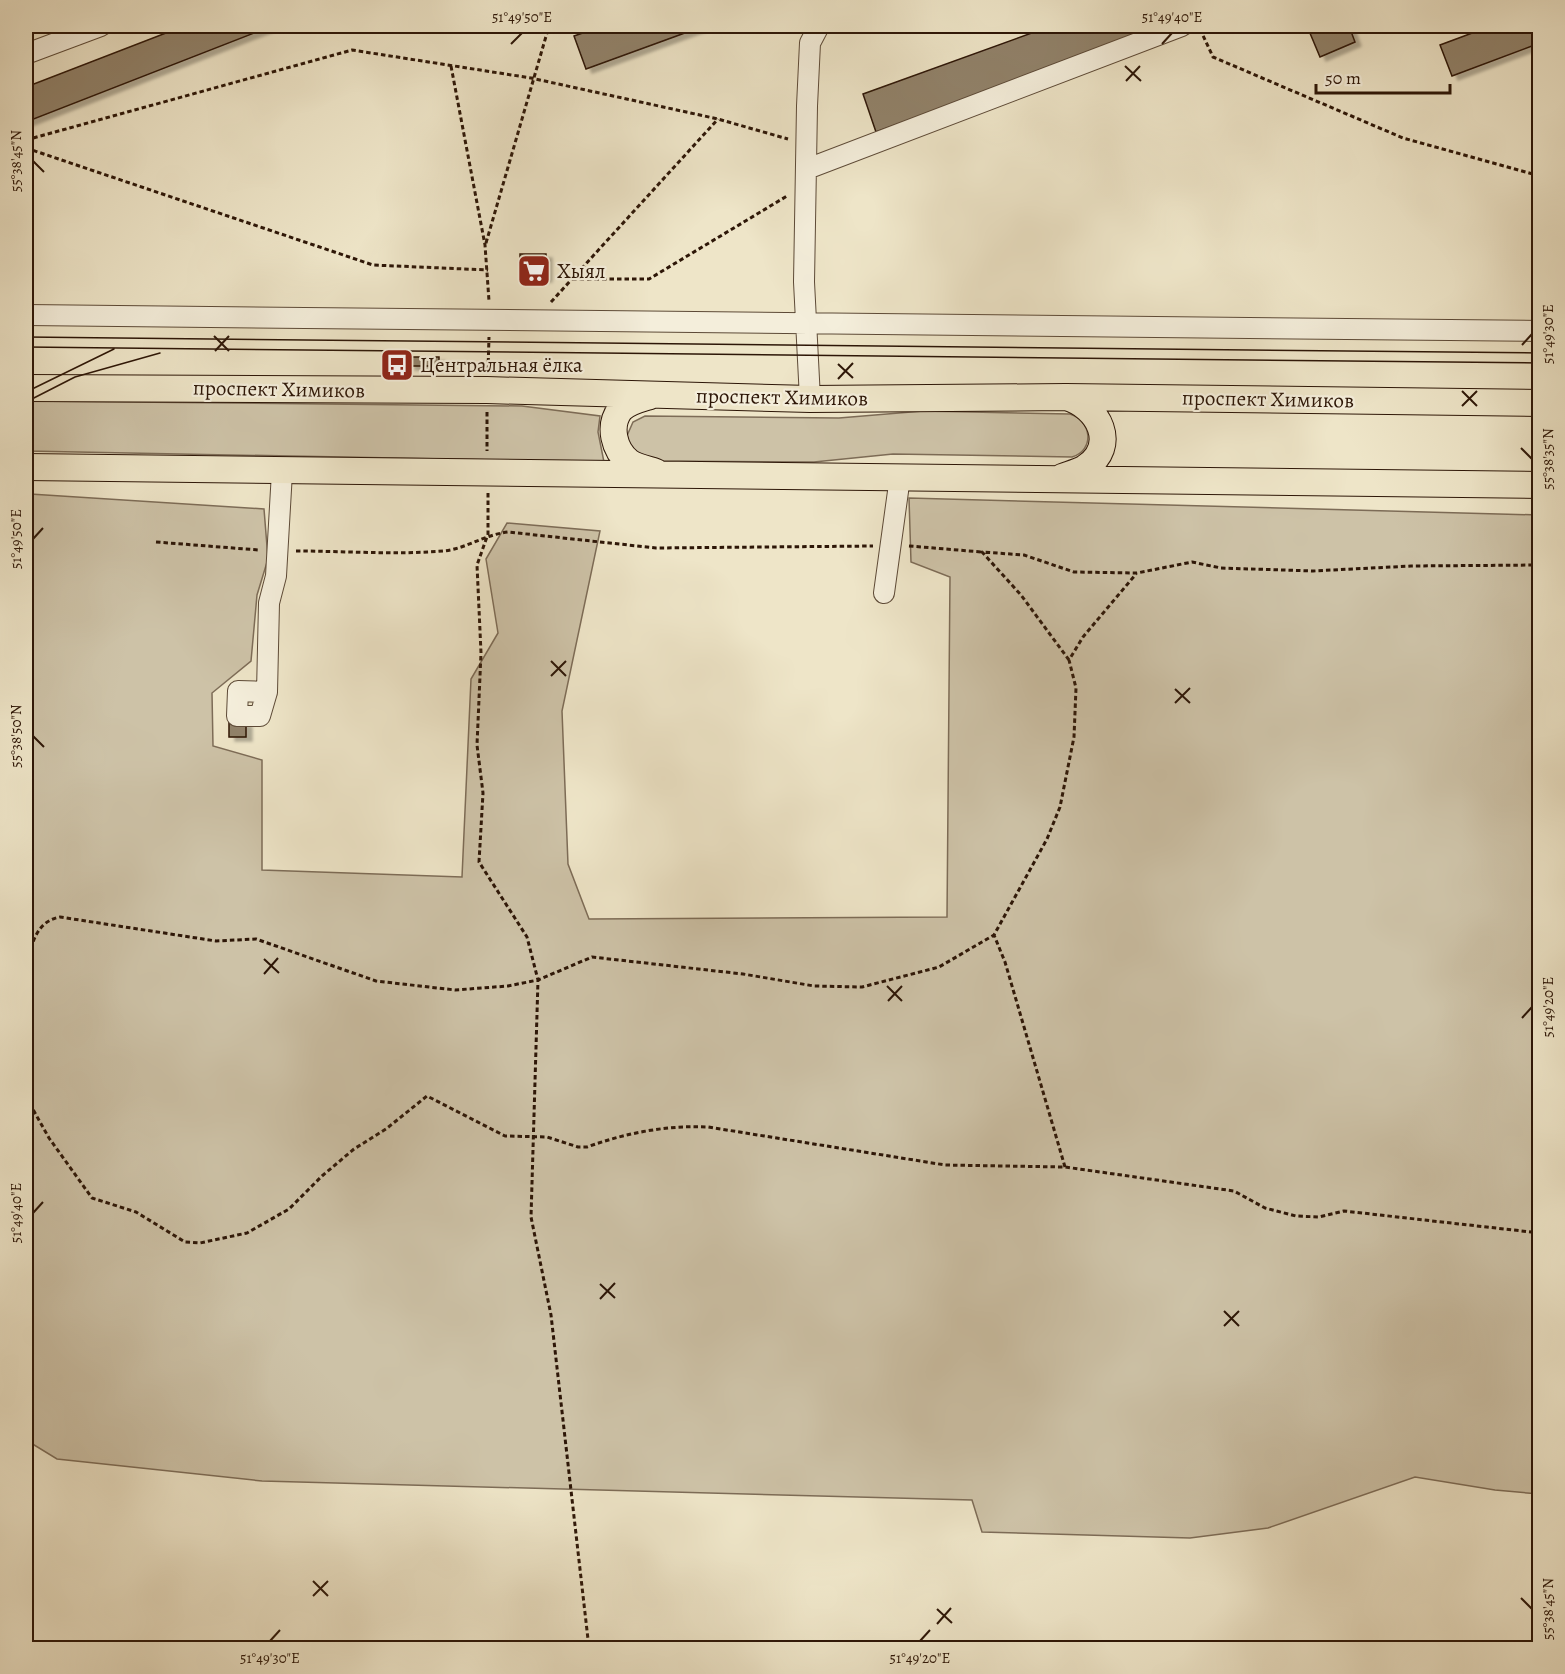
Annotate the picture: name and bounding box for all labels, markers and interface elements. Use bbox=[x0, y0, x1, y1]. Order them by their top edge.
text: 51°49'50"E bbox=[492, 7, 552, 27]
text: 51°49'40"E bbox=[1142, 7, 1202, 27]
scale bar bbox=[1316, 57, 1450, 95]
text: 50 m bbox=[1325, 66, 1361, 90]
text: 55°38'45"N bbox=[6, 130, 26, 192]
supermarket icon: Хыял bbox=[516, 253, 552, 289]
place label: Хыял bbox=[557, 257, 605, 285]
text: 51°49'30"E bbox=[1538, 304, 1558, 364]
bus stop icon: Центральная ёлка bbox=[379, 347, 415, 383]
place label: Центральная ёлка bbox=[420, 351, 583, 379]
street label: проспект Химиков bbox=[193, 374, 365, 405]
street label: проспект Химиков bbox=[696, 382, 868, 413]
street label: проспект Химиков bbox=[1182, 384, 1354, 415]
text: 55°38'35"N bbox=[1538, 428, 1558, 490]
text: 51°49'50"E bbox=[6, 509, 26, 569]
text: 55°38'50"N bbox=[6, 704, 26, 768]
text: 51°49'20"E bbox=[1538, 977, 1558, 1037]
text: 51°49'40"E bbox=[6, 1183, 26, 1243]
text: 55°38'45"N bbox=[1538, 1578, 1558, 1640]
text: 51°49'30"E bbox=[240, 1648, 300, 1668]
text: 51°49'20"E bbox=[890, 1648, 950, 1668]

